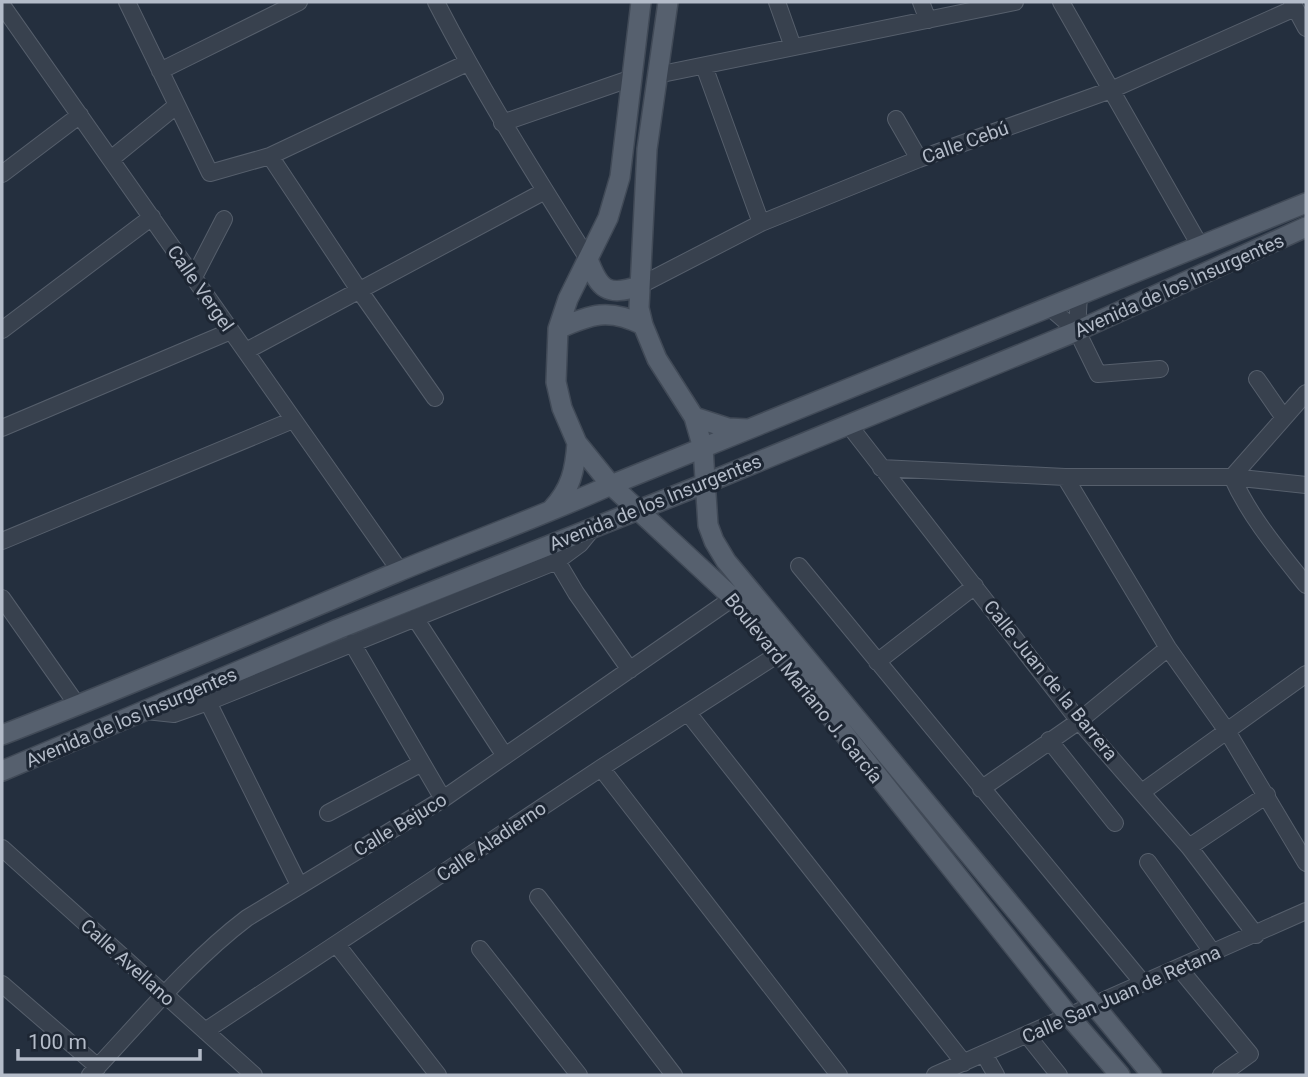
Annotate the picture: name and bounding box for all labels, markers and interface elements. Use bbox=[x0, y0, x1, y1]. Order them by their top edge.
street label: Calle Cebú bbox=[919, 116, 1012, 169]
street label: Avenida de los Insurgentes bbox=[1071, 229, 1288, 342]
street label: Calle Vergel bbox=[162, 241, 239, 336]
street label: Avenida de los Insurgentes bbox=[546, 449, 765, 556]
street label: Boulevard Mariano J. García bbox=[720, 589, 887, 788]
street label: Calle Juan de la Barrera bbox=[979, 595, 1122, 765]
street label: Avenida de los Insurgentes bbox=[22, 663, 240, 772]
street label: Calle Bejuco bbox=[350, 788, 451, 861]
street label: Calle Aladierno bbox=[432, 796, 550, 887]
street label: Calle Avellano bbox=[76, 914, 179, 1011]
street label: Calle San Juan de Retana bbox=[1018, 940, 1224, 1049]
scale bar bbox=[18, 1018, 200, 1062]
text: 100 m bbox=[28, 1030, 87, 1054]

